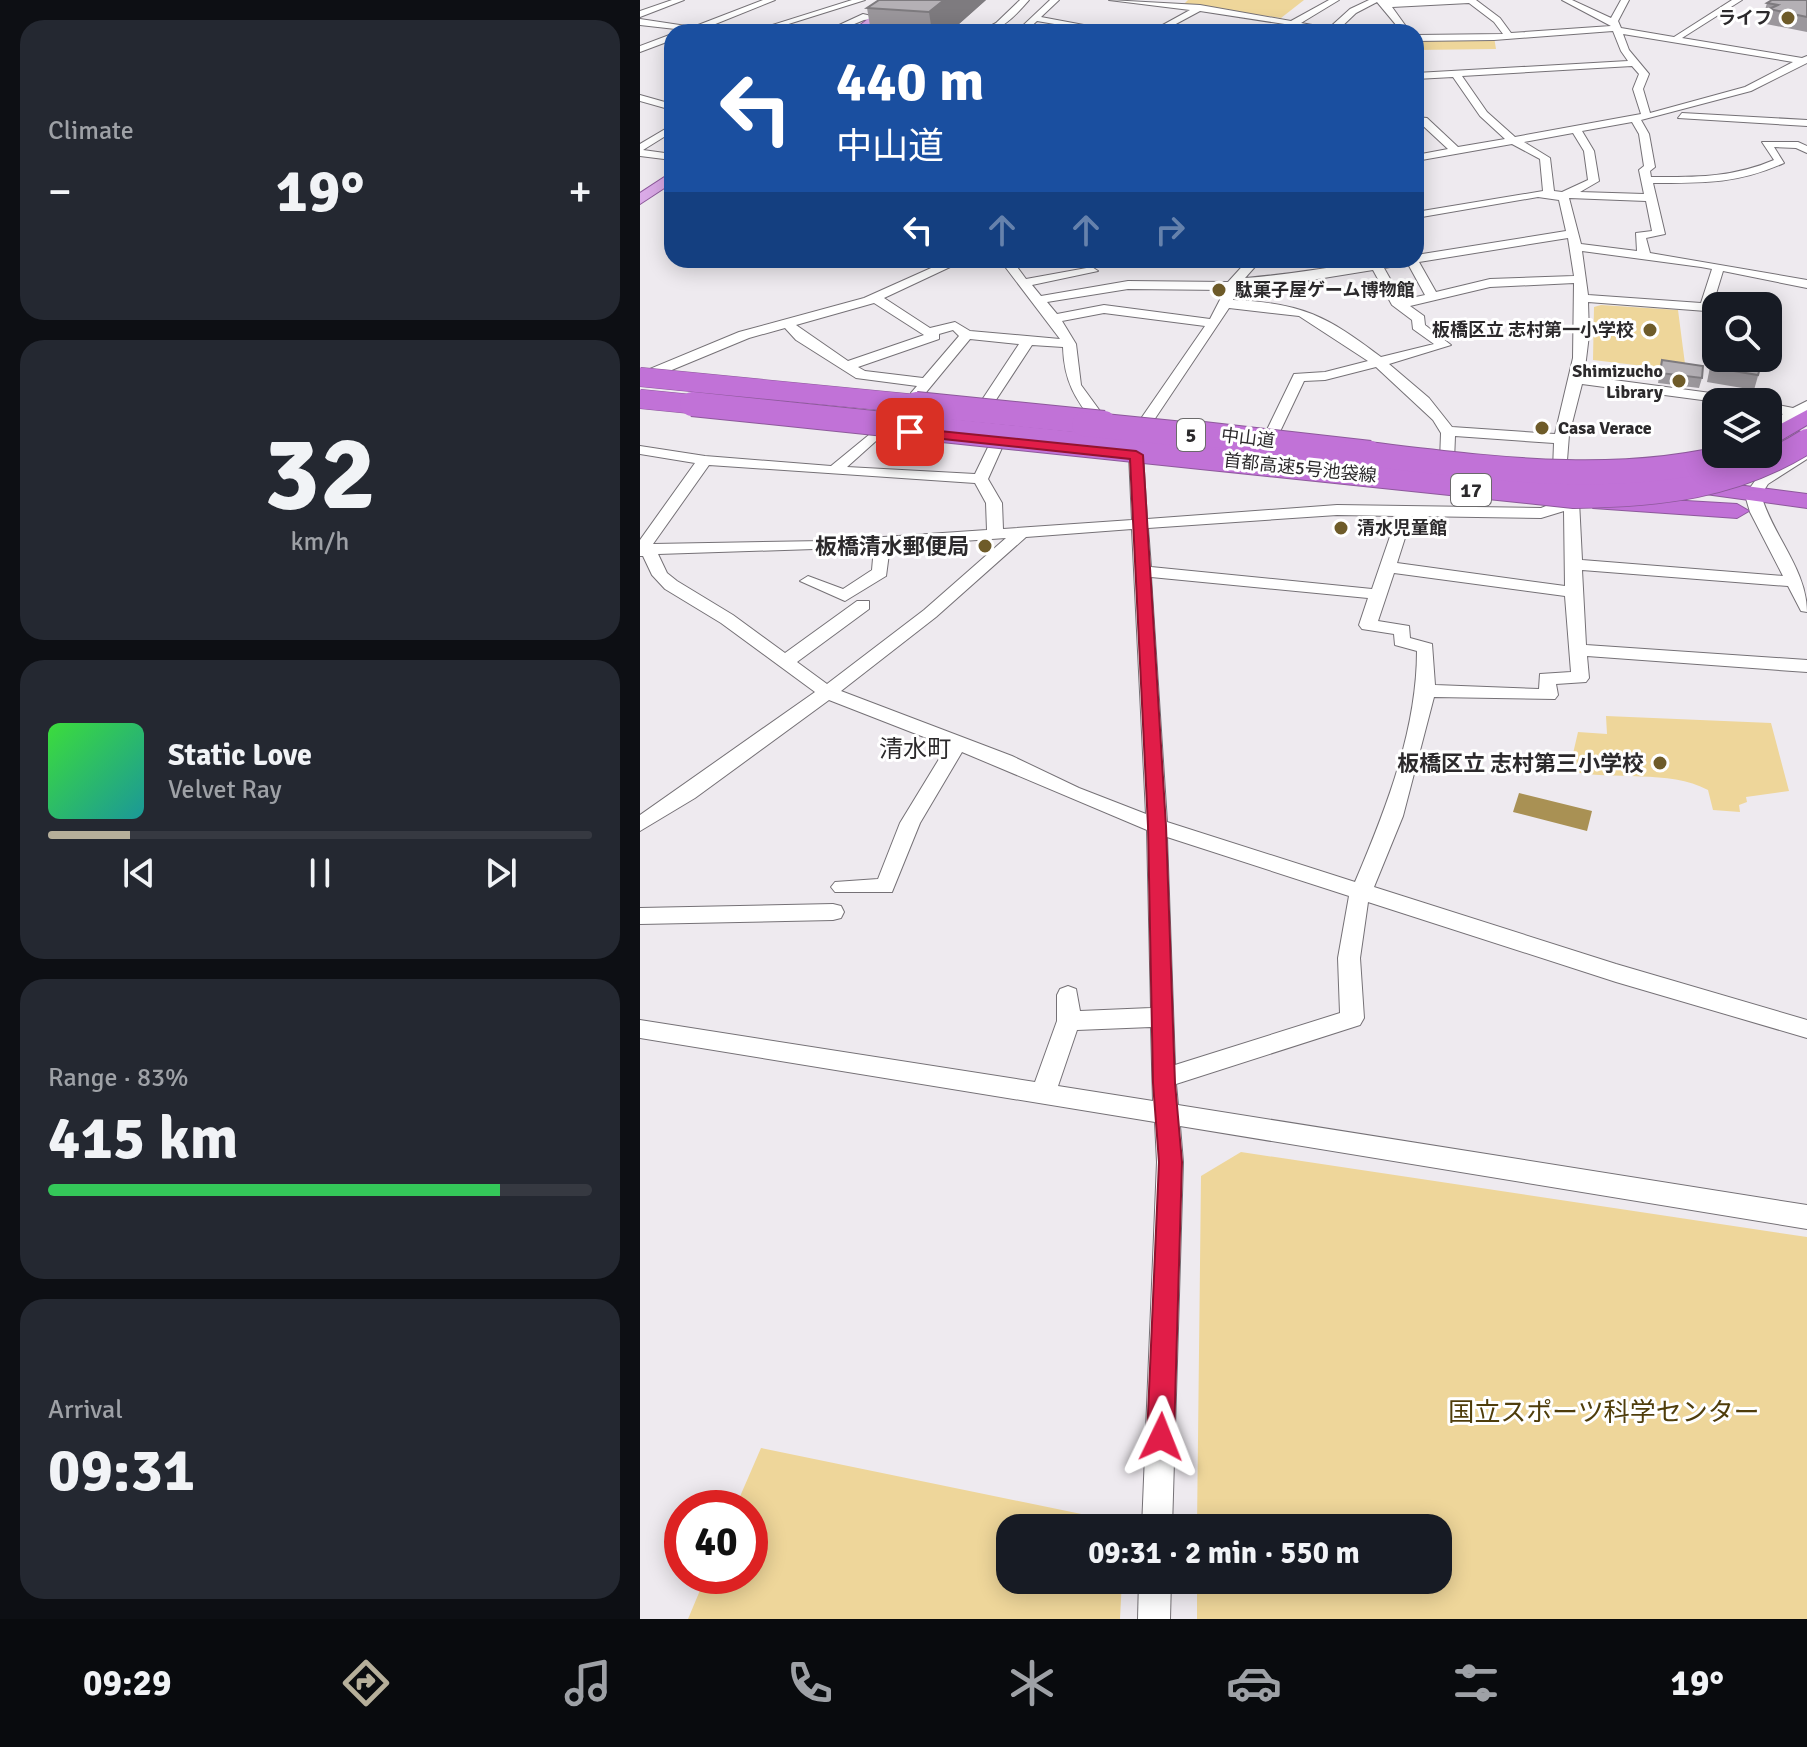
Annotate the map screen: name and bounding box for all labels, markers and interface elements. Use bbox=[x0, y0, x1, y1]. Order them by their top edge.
place label: ライフ bbox=[1718, 7, 1772, 29]
marker: ライフ bbox=[1779, 9, 1797, 27]
text: 440 m bbox=[836, 47, 984, 116]
icon: left bbox=[704, 56, 808, 160]
text: Climate bbox=[48, 115, 134, 147]
text: 中山道 bbox=[836, 124, 944, 169]
text: 19° bbox=[276, 155, 364, 229]
text: − bbox=[48, 165, 72, 219]
text: + bbox=[568, 165, 592, 219]
icon: left bbox=[896, 208, 940, 252]
icon: ahead bbox=[980, 208, 1024, 252]
icon: ahead bbox=[1064, 208, 1108, 252]
icon: right bbox=[1148, 208, 1192, 252]
place label: 駄菓子屋ゲーム博物館 bbox=[1235, 279, 1414, 301]
marker: 駄菓子屋ゲーム博物館 bbox=[1210, 281, 1228, 299]
map controls bbox=[1702, 292, 1782, 468]
button: search bbox=[1702, 292, 1782, 372]
place label: 板橋区立 志村第一小学校 bbox=[1432, 319, 1634, 341]
marker: 板橋区立 志村第一小学校 bbox=[1641, 321, 1659, 339]
place label: Shimizucho Library bbox=[1572, 360, 1663, 403]
marker: Shimizucho Library bbox=[1670, 372, 1688, 390]
button: layers bbox=[1702, 388, 1782, 468]
pin bbox=[876, 398, 944, 466]
text: 32 bbox=[264, 410, 376, 538]
icon: arrive bbox=[888, 410, 932, 454]
place label: Casa Verace bbox=[1558, 417, 1652, 439]
road number: 5 bbox=[1177, 419, 1205, 451]
marker: Casa Verace bbox=[1533, 419, 1551, 437]
street label: 中山道 bbox=[1220, 424, 1276, 452]
street label: 首都高速5号池袋線 bbox=[1222, 449, 1378, 487]
road number: 17 bbox=[1451, 474, 1491, 506]
place label: 清水児童館 bbox=[1357, 517, 1447, 539]
marker: 清水児童館 bbox=[1332, 519, 1350, 537]
text: km/h bbox=[291, 526, 349, 558]
place label: 板橋清水郵便局 bbox=[815, 533, 969, 560]
marker: 板橋清水郵便局 bbox=[976, 537, 994, 555]
district label: 清水町 bbox=[879, 734, 951, 764]
text: Static Love bbox=[168, 737, 312, 774]
place label: 板橋区立 志村第三小学校 bbox=[1397, 750, 1644, 777]
marker: 板橋区立 志村第三小学校 bbox=[1651, 754, 1669, 772]
text: Velvet Ray bbox=[168, 774, 282, 806]
icon: previous bbox=[117, 851, 161, 895]
icon: pause bbox=[298, 851, 342, 895]
icon: next bbox=[479, 851, 523, 895]
text: Range · 83% bbox=[48, 1062, 189, 1094]
text: 415 km bbox=[48, 1102, 238, 1176]
text: Arrival bbox=[48, 1394, 123, 1426]
position arrow bbox=[1119, 1395, 1203, 1479]
park label: 国立スポーツ科学センター bbox=[1448, 1397, 1760, 1429]
text: 09:31 bbox=[48, 1434, 195, 1508]
speed limit sign: 40 bbox=[664, 1490, 768, 1594]
text: 09:31 · 2 min · 550 m bbox=[1088, 1535, 1360, 1572]
icon: directions bbox=[338, 1655, 394, 1711]
icon: music bbox=[560, 1655, 616, 1711]
icon: phone bbox=[782, 1655, 838, 1711]
icon: climate bbox=[1004, 1655, 1060, 1711]
icon: car bbox=[1226, 1655, 1282, 1711]
icon: filters bbox=[1448, 1655, 1504, 1711]
text: 09:29 bbox=[83, 1661, 171, 1706]
text: 19° bbox=[1671, 1661, 1724, 1706]

